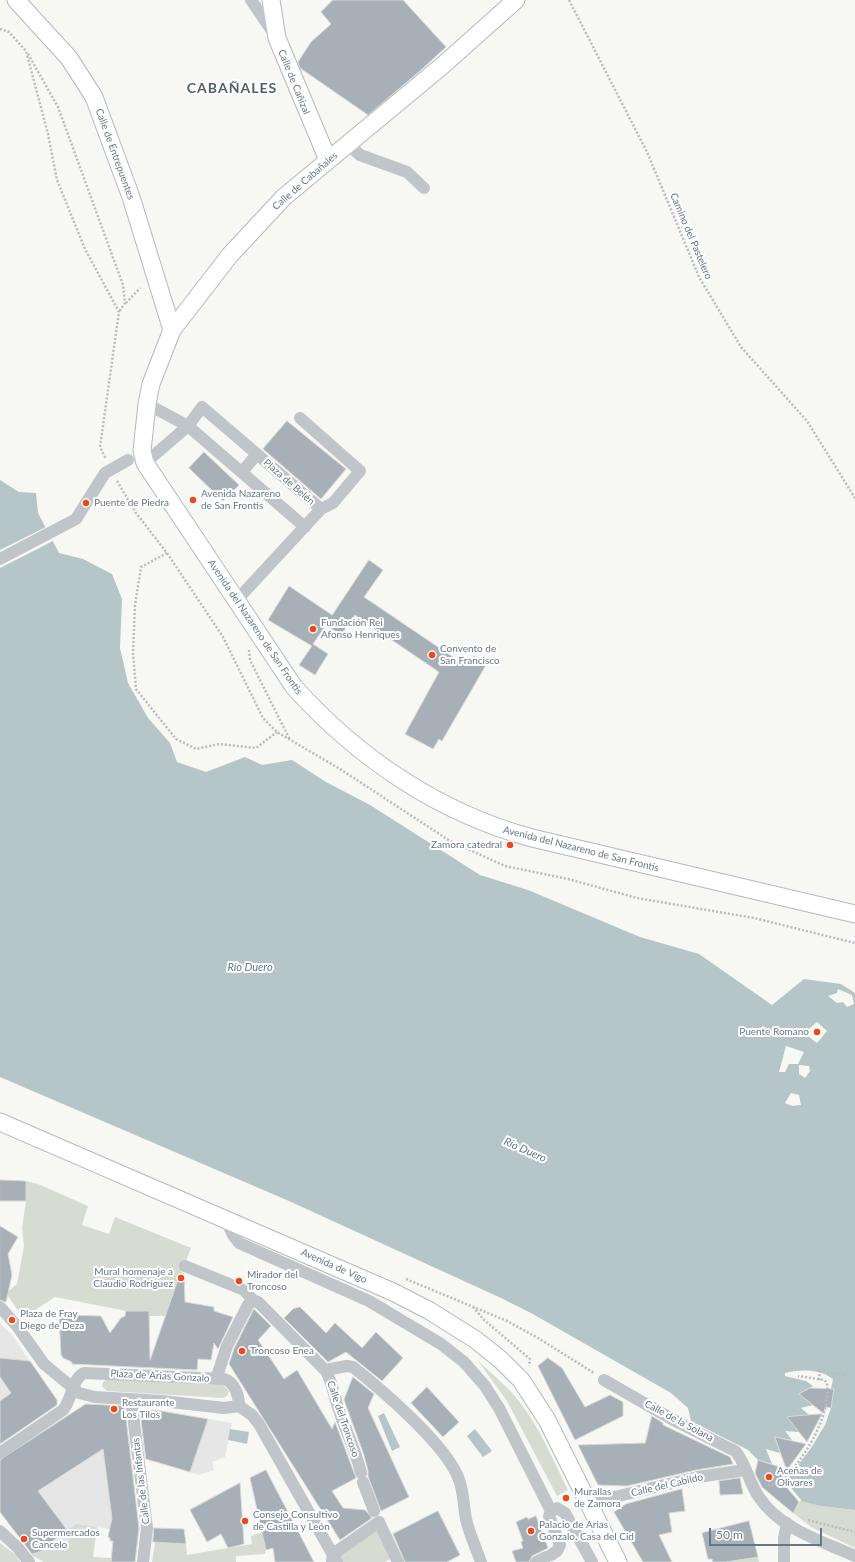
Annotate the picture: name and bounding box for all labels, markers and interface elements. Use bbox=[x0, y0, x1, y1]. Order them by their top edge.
street label: Calle de Cañizal bbox=[275, 48, 313, 116]
district label: CABAÑALES bbox=[187, 80, 277, 96]
street label: Calle de Entrepuentes bbox=[93, 107, 137, 201]
street label: Calle de Cabañales bbox=[270, 149, 340, 213]
street label: Camino del Pastelero bbox=[667, 191, 715, 281]
street label: Plaza de Belén bbox=[261, 457, 317, 507]
place label: Avenida Nazareno de San Frontis bbox=[201, 488, 281, 512]
marker: Avenida Nazareno de San Frontis bbox=[188, 495, 198, 505]
place label: Puente de Piedra bbox=[94, 497, 169, 509]
marker: Puente de Piedra bbox=[81, 498, 91, 508]
street label: Avenida del Nazareno de San Frontis bbox=[205, 557, 305, 697]
place label: Fundación Rei Afonso Henriques bbox=[321, 617, 400, 640]
marker: Fundación Rei Afonso Henriques bbox=[308, 624, 318, 634]
place label: Convento de San Francisco bbox=[440, 643, 500, 666]
marker: Convento de San Francisco bbox=[427, 650, 437, 660]
street label: Avenida del Nazareno de San Frontis bbox=[502, 824, 660, 874]
place label: Zamora catedral bbox=[431, 839, 502, 851]
marker: Zamora catedral bbox=[505, 840, 515, 850]
water label: Río Duero bbox=[227, 960, 273, 974]
place label: Puente Romano bbox=[739, 1026, 809, 1038]
marker: Puente Romano bbox=[812, 1027, 822, 1037]
water label: Río Duero bbox=[502, 1135, 548, 1165]
street label: Avenida de Vigo bbox=[299, 1246, 369, 1286]
place label: Mural homenaje a Claudio Rodríguez bbox=[93, 1266, 173, 1290]
place label: Mirador del Troncoso bbox=[247, 1269, 298, 1292]
marker: Mural homenaje a Claudio Rodríguez bbox=[176, 1273, 186, 1283]
marker: Mirador del Troncoso bbox=[234, 1276, 244, 1286]
place label: Plaza de Fray Diego de Deza bbox=[20, 1308, 84, 1332]
marker: Plaza de Fray Diego de Deza bbox=[7, 1315, 17, 1325]
place label: Troncoso Enea bbox=[250, 1345, 314, 1357]
marker: Troncoso Enea bbox=[237, 1346, 247, 1356]
street label: Plaza de Arias Gonzalo bbox=[110, 1367, 210, 1385]
street label: Calle del Troncoso bbox=[324, 1379, 362, 1459]
place label: Restaurante Los Tilos bbox=[122, 1397, 175, 1420]
street label: Calle de la Solana bbox=[642, 1398, 716, 1444]
marker: Restaurante Los Tilos bbox=[109, 1404, 119, 1414]
street label: Calle de las Infantas bbox=[130, 1437, 152, 1525]
place label: Aceñas de Olivares bbox=[777, 1465, 822, 1488]
street label: Calle del Cabildo bbox=[630, 1471, 704, 1499]
marker: Aceñas de Olivares bbox=[764, 1472, 774, 1482]
place label: Murallas de Zamora bbox=[574, 1486, 621, 1510]
marker: Murallas de Zamora bbox=[561, 1493, 571, 1503]
place label: Consejo Consultivo de Castilla y León bbox=[253, 1509, 338, 1532]
marker: Consejo Consultivo de Castilla y León bbox=[240, 1516, 250, 1526]
place label: Palacio de Arias Gonzalo. Casa del Cid bbox=[539, 1519, 634, 1542]
scale bar bbox=[711, 1520, 824, 1546]
marker: Palacio de Arias Gonzalo. Casa del Cid bbox=[526, 1526, 536, 1536]
place label: Supermercados Cancelo bbox=[32, 1527, 100, 1550]
text: 50 m bbox=[716, 1527, 743, 1542]
marker: Supermercados Cancelo bbox=[19, 1534, 29, 1544]

